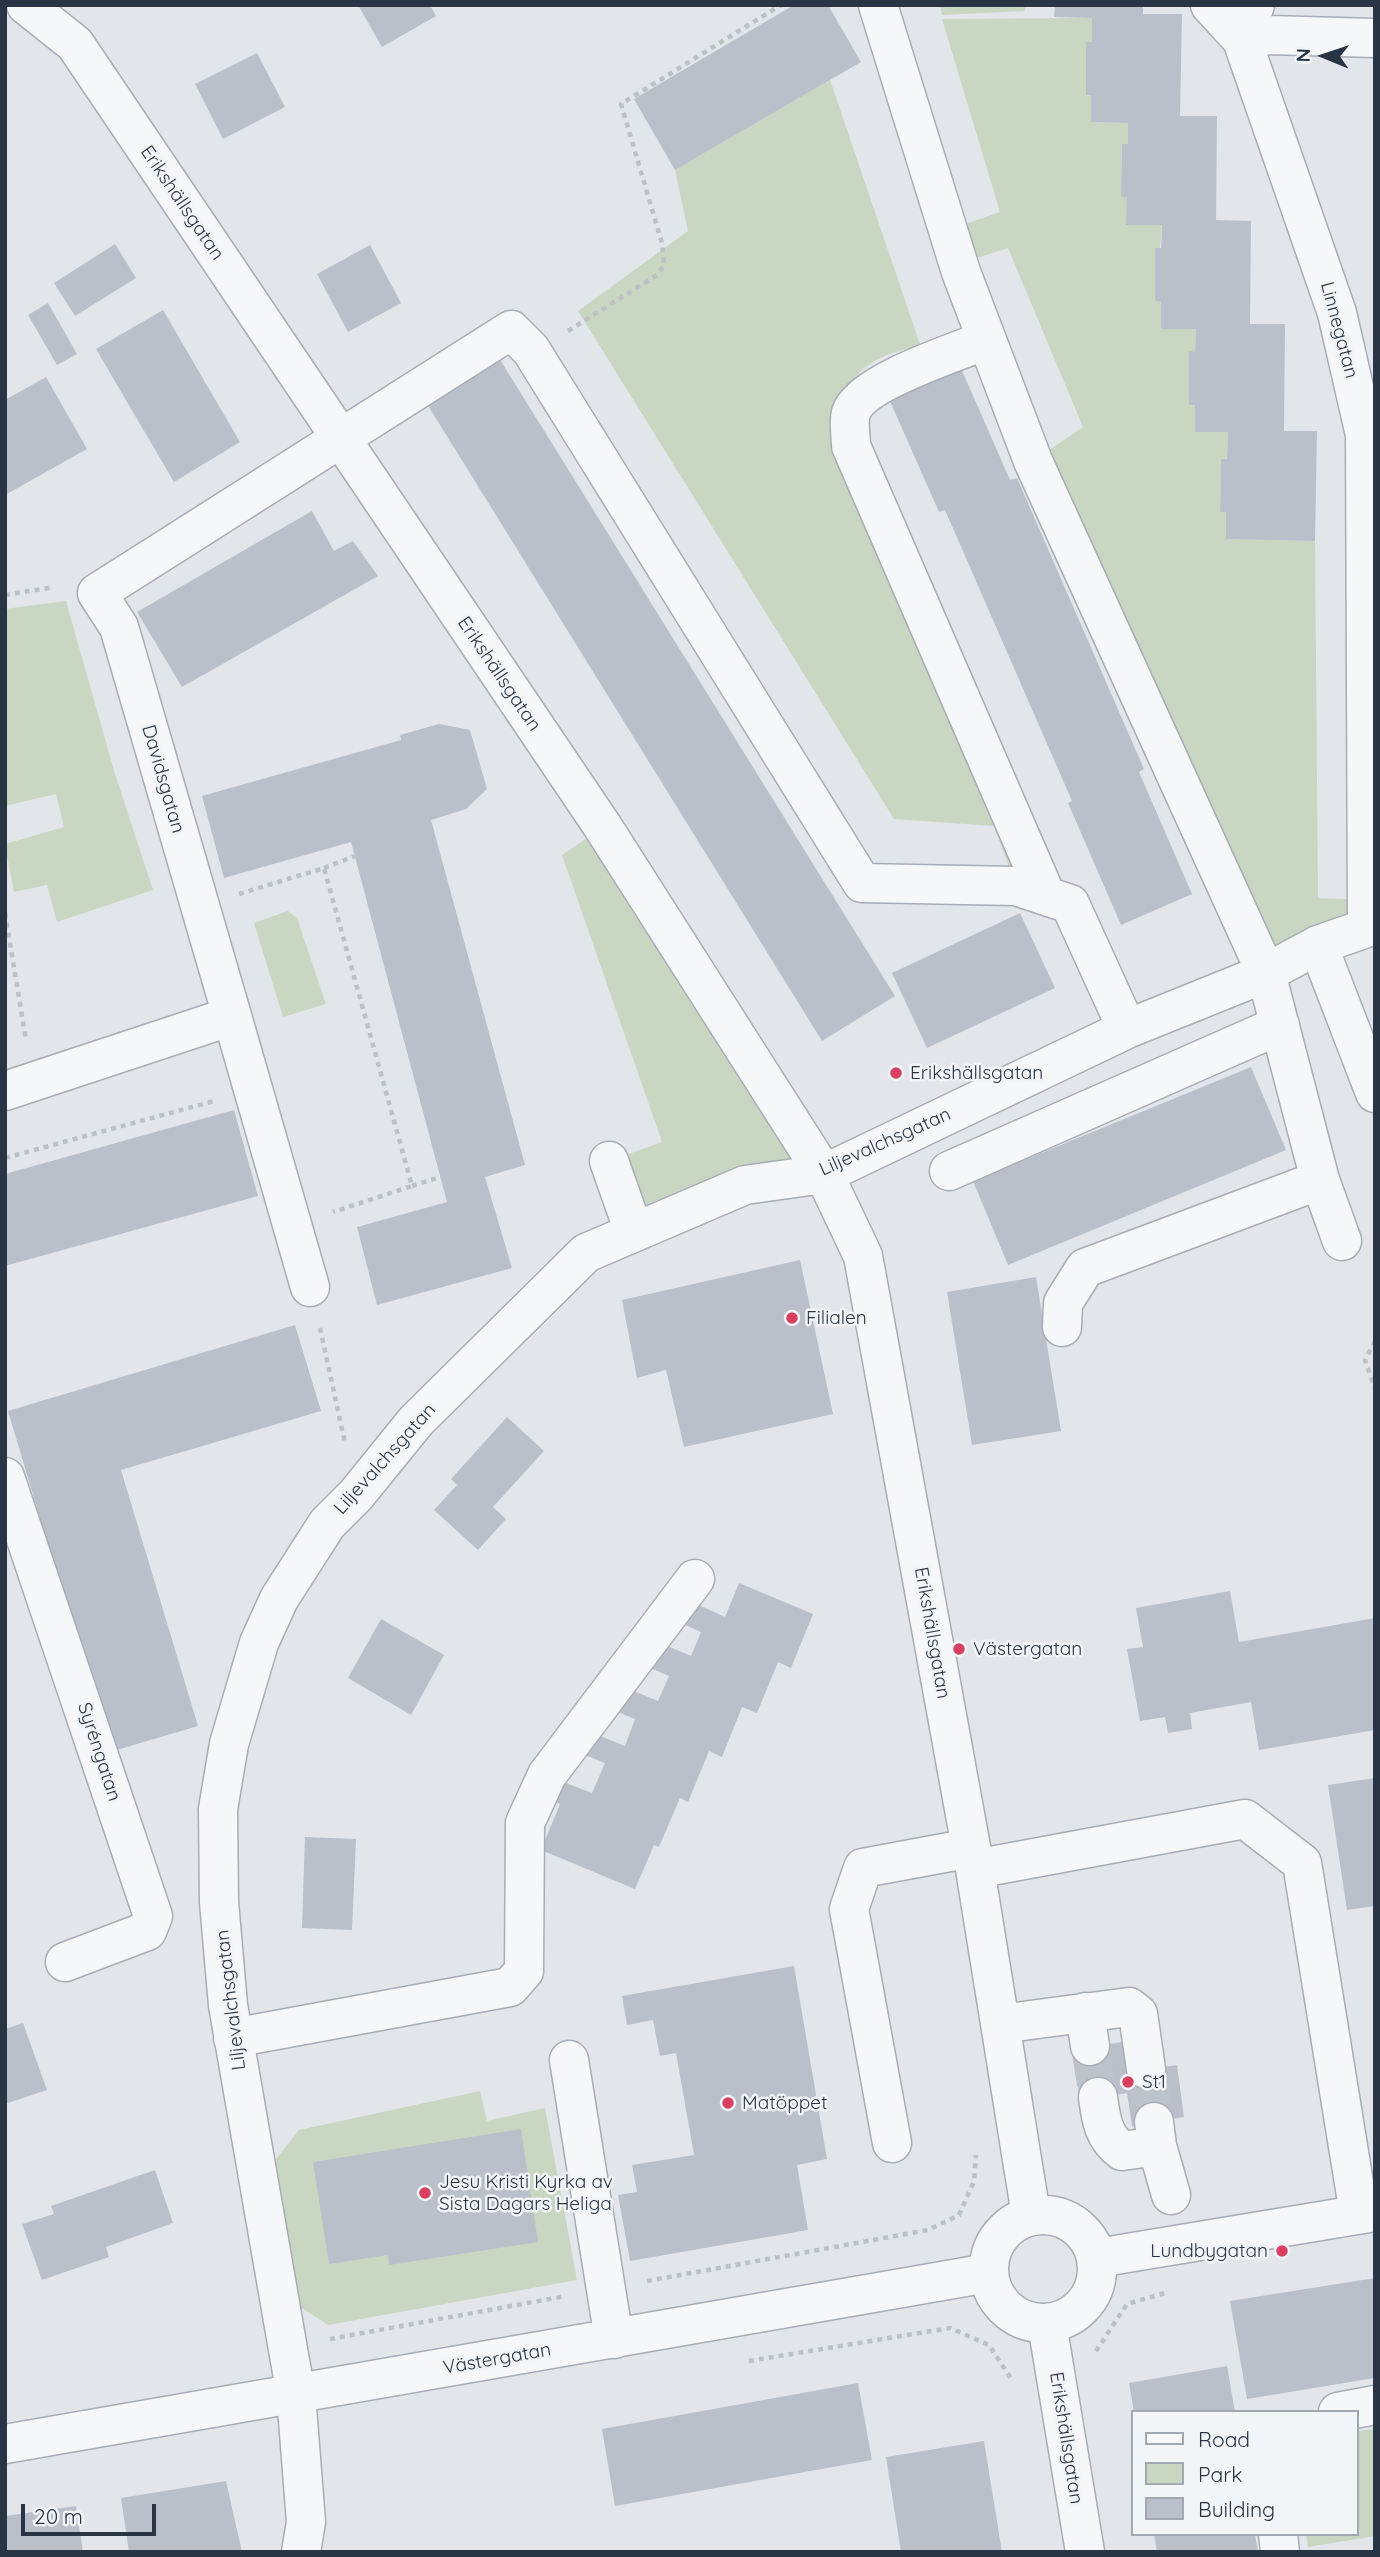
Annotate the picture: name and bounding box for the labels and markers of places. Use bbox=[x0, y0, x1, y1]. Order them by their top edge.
place label: Erikshällsgatan bbox=[910, 1062, 1043, 1084]
marker: Erikshällsgatan bbox=[888, 1065, 904, 1081]
place label: Filialen bbox=[806, 1307, 867, 1329]
marker: Filialen bbox=[784, 1310, 800, 1326]
place label: Västergatan bbox=[973, 1638, 1082, 1660]
marker: Västergatan bbox=[951, 1641, 967, 1657]
place label: St1 bbox=[1142, 2071, 1166, 2093]
marker: St1 bbox=[1120, 2074, 1136, 2090]
place label: Matöppet bbox=[742, 2092, 827, 2114]
marker: Matöppet bbox=[720, 2095, 736, 2111]
place label: Jesu Kristi Kyrka av Sista Dagars Heliga bbox=[439, 2171, 613, 2215]
marker: Jesu Kristi Kyrka av Sista Dagars Heliga bbox=[417, 2185, 433, 2201]
place label: Lundbygatan bbox=[1150, 2240, 1268, 2262]
marker: Lundbygatan bbox=[1274, 2243, 1290, 2259]

